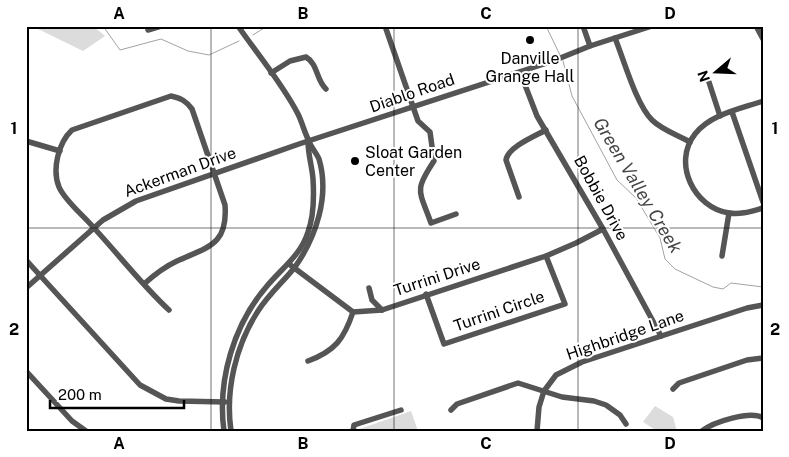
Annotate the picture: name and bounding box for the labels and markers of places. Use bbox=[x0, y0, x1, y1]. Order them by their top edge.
marker: Danville Grange Hall bbox=[524, 34, 536, 46]
place label: Danville Grange Hall bbox=[486, 49, 575, 86]
place label: Sloat Garden Center bbox=[365, 143, 462, 180]
marker: Sloat Garden Center bbox=[349, 155, 361, 167]

